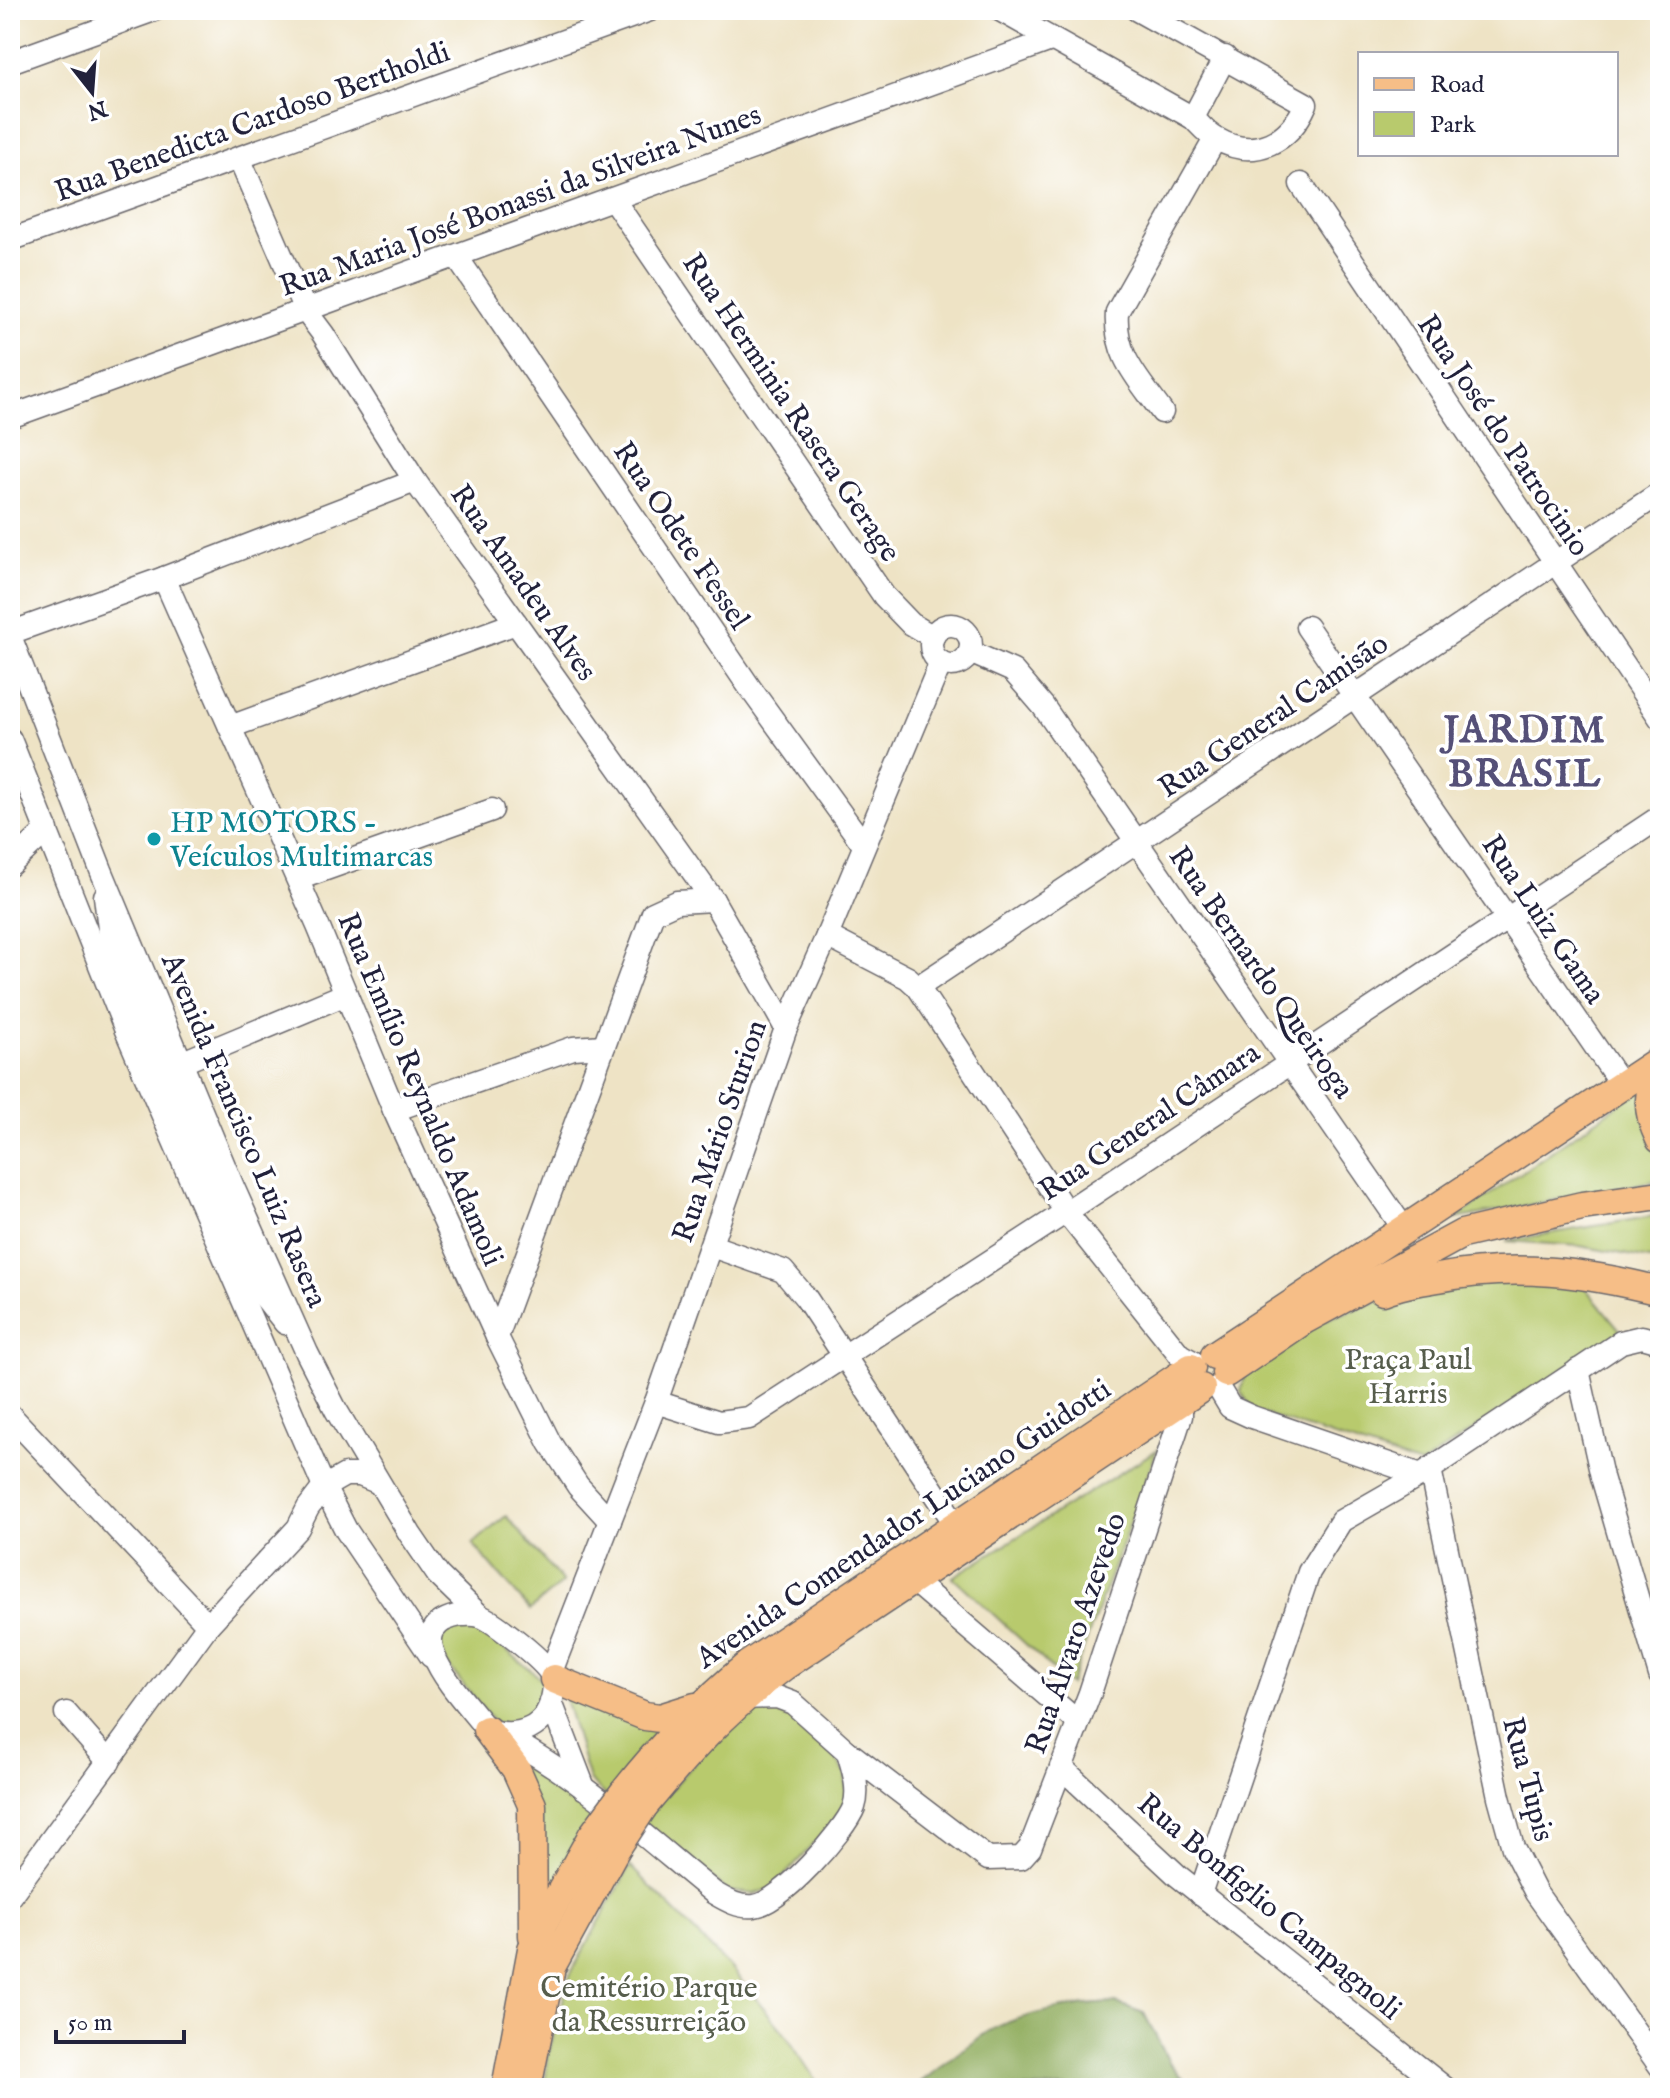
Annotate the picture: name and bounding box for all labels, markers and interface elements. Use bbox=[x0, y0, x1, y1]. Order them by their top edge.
street label: Rua Benedicta Cardoso Bertholdi bbox=[50, 34, 455, 212]
north arrow bbox=[52, 52, 132, 132]
legend bbox=[1358, 52, 1618, 156]
text: Road bbox=[1430, 70, 1484, 101]
text: N bbox=[84, 93, 111, 125]
street label: Rua Maria José Bonassi da Silveira Nunes bbox=[275, 97, 767, 307]
text: Park bbox=[1430, 110, 1476, 141]
street label: Rua Herminia Rasera Gerage bbox=[673, 246, 908, 570]
street label: Rua José do Patrocinio bbox=[1407, 308, 1597, 564]
street label: Rua Odete Fessel bbox=[603, 435, 758, 638]
street label: Rua Amadeu Alves bbox=[440, 477, 604, 689]
street label: Rua General Camisão bbox=[1152, 626, 1396, 808]
district label: JARDIM BRASIL bbox=[1438, 708, 1607, 800]
place label: HP MOTORS - Veículos Multimarcas bbox=[169, 805, 433, 877]
street label: Rua Luiz Gama bbox=[1472, 828, 1613, 1012]
marker: HP MOTORS - Veículos Multimarcas bbox=[145, 830, 163, 848]
street label: Rua Bernardo Queiroga bbox=[1159, 840, 1362, 1107]
street label: Rua Emílio Reynaldo Adamoli bbox=[327, 907, 511, 1272]
street label: Avenida Francisco Luiz Rasera bbox=[151, 947, 335, 1314]
street label: Rua Mário Sturion bbox=[665, 1015, 777, 1248]
street label: Rua General Câmara bbox=[1032, 1035, 1268, 1211]
park label: Praça Paul Harris bbox=[1344, 1342, 1473, 1414]
street label: Avenida Comendador Luciano Guidotti bbox=[688, 1371, 1119, 1679]
street label: Rua Álvaro Azevedo bbox=[1017, 1508, 1136, 1759]
street label: Rua Tupis bbox=[1492, 1713, 1562, 1846]
street label: Rua Bonfiglio Campagnoli bbox=[1129, 1786, 1409, 2029]
park label: Cemitério Parque da Ressurreição bbox=[540, 1970, 758, 2042]
scale bar bbox=[56, 1994, 184, 2044]
text: 50 m bbox=[68, 2008, 112, 2039]

